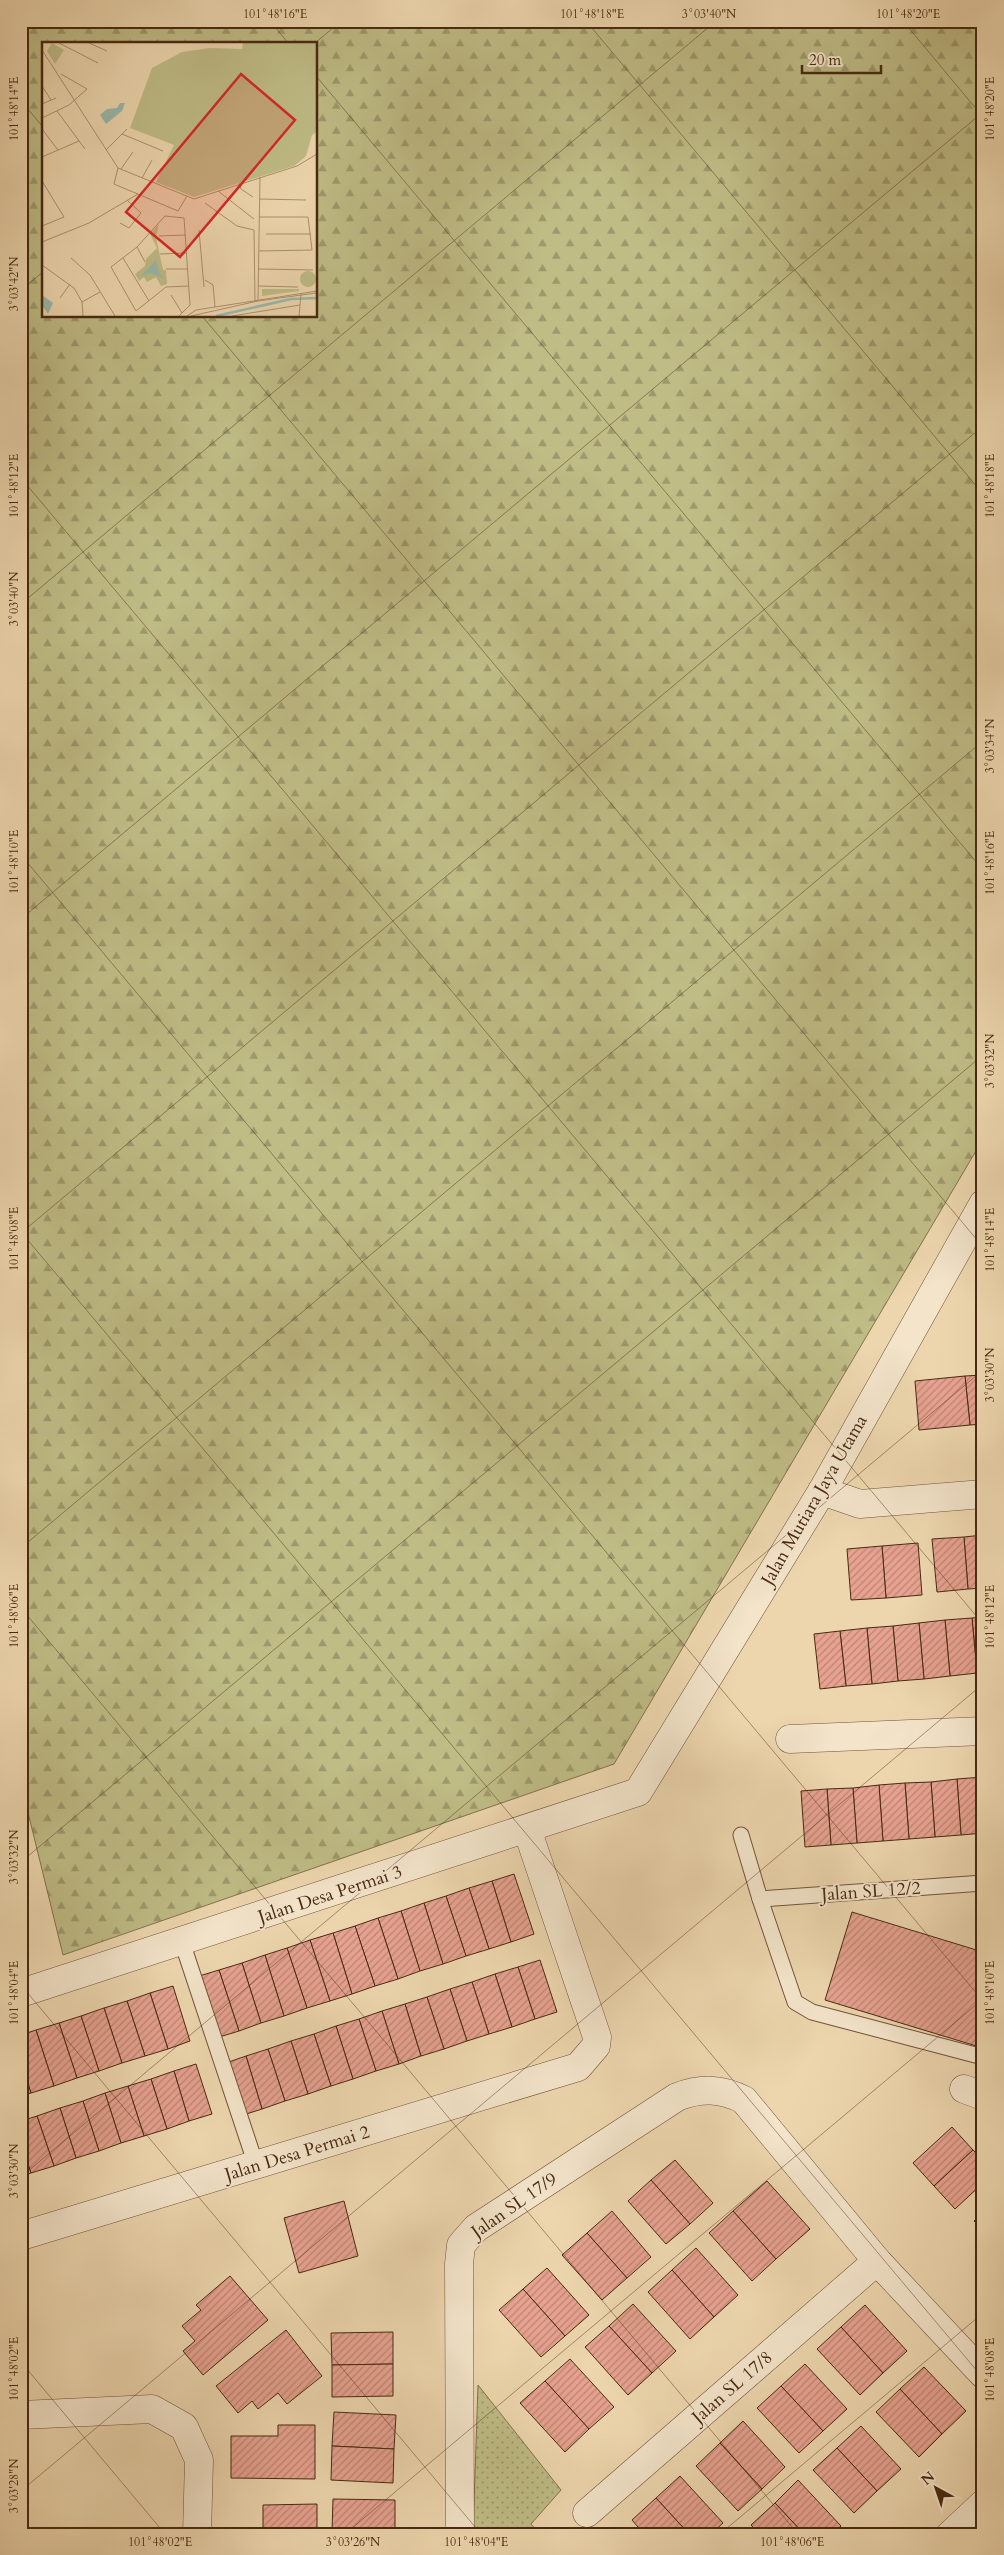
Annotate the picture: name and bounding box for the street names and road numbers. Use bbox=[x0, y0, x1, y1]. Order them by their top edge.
street label: Jalan Mutiara Jaya Utama bbox=[754, 1410, 874, 1593]
street label: Jalan Desa Permai 3 bbox=[252, 1859, 405, 1931]
street label: Jalan SL 12/2 bbox=[818, 1876, 922, 1908]
street label: Jalan Desa Permai 2 bbox=[219, 2120, 373, 2188]
street label: Jalan SL 17/9 bbox=[464, 2167, 562, 2246]
street label: Jalan SL 17/8 bbox=[684, 2345, 778, 2431]

